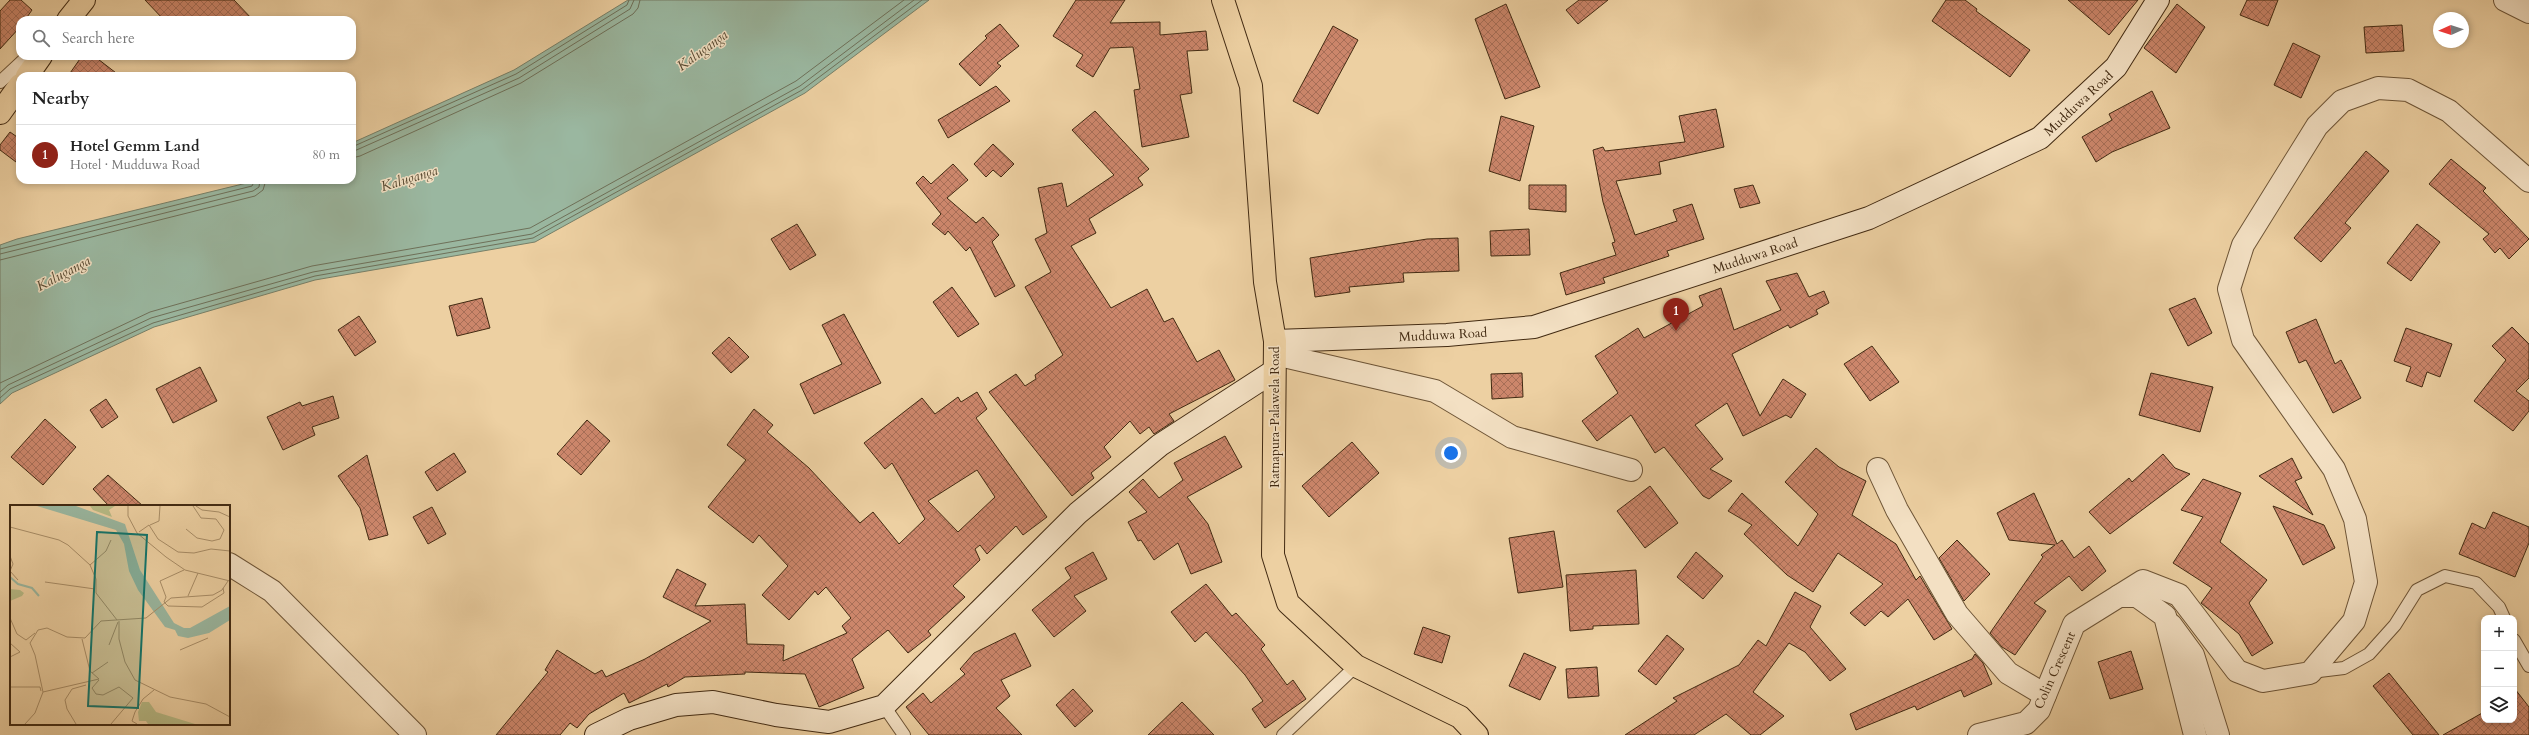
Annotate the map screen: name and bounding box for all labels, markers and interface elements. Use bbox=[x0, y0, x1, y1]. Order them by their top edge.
north arrow bbox=[2433, 12, 2469, 48]
search box bbox=[16, 16, 356, 60]
water label: Kaluganga bbox=[673, 25, 732, 75]
icon: search bbox=[30, 27, 52, 49]
text: Search here bbox=[62, 28, 135, 48]
street label: Mudduwa Road bbox=[2040, 67, 2117, 140]
text: Nearby bbox=[32, 87, 89, 110]
text: Hotel Gemm Land bbox=[70, 136, 200, 156]
text: 1 bbox=[42, 146, 48, 164]
text: 80 m bbox=[312, 146, 340, 164]
text: Hotel · Mudduwa Road bbox=[70, 156, 200, 174]
water label: Kaluganga bbox=[378, 161, 440, 196]
street label: Mudduwa Road bbox=[1710, 234, 1800, 278]
water label: Kaluganga bbox=[33, 251, 94, 296]
pin: 1 bbox=[1663, 298, 1689, 331]
street label: Mudduwa Road bbox=[1398, 324, 1488, 346]
street label: Ratnapura-Palawela Road bbox=[1266, 346, 1284, 488]
your location bbox=[1441, 443, 1461, 463]
inset map bbox=[10, 505, 230, 725]
map controls bbox=[2481, 615, 2517, 723]
button: + bbox=[2481, 615, 2517, 651]
street label: Colin Crescent bbox=[2030, 629, 2080, 712]
button: − bbox=[2481, 651, 2517, 687]
button: layers bbox=[2481, 687, 2517, 723]

